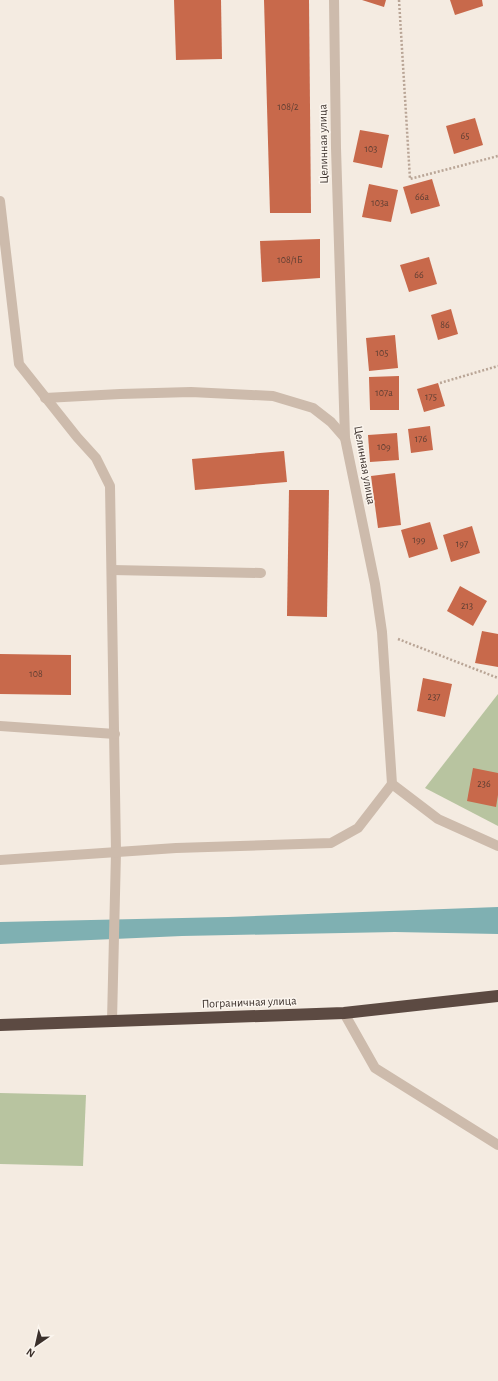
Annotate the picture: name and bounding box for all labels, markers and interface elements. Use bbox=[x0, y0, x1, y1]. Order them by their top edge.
house number: 108/2 bbox=[278, 102, 299, 112]
street label: Целинная улица bbox=[316, 103, 331, 184]
house number: 65 bbox=[461, 131, 469, 141]
house number: 103 bbox=[365, 144, 377, 154]
house number: 66а bbox=[415, 192, 429, 202]
house number: 103а bbox=[371, 198, 389, 208]
house number: 108/1Б bbox=[277, 255, 303, 265]
house number: 66 bbox=[414, 270, 424, 280]
house number: 86 bbox=[440, 320, 450, 330]
house number: 105 bbox=[376, 348, 388, 358]
house number: 107а bbox=[375, 388, 393, 398]
house number: 175 bbox=[425, 392, 437, 402]
street label: Целинная улица bbox=[351, 425, 378, 506]
house number: 176 bbox=[415, 434, 427, 444]
house number: 109 bbox=[377, 442, 391, 452]
house number: 199 bbox=[413, 535, 426, 545]
house number: 197 bbox=[456, 539, 468, 549]
house number: 213 bbox=[461, 601, 473, 611]
house number: 108 bbox=[29, 669, 43, 679]
house number: 237 bbox=[428, 692, 440, 702]
house number: 236 bbox=[477, 779, 491, 789]
street label: Пограничная улица bbox=[201, 994, 297, 1011]
north arrow bbox=[16, 1325, 56, 1365]
text: N bbox=[24, 1346, 37, 1360]

